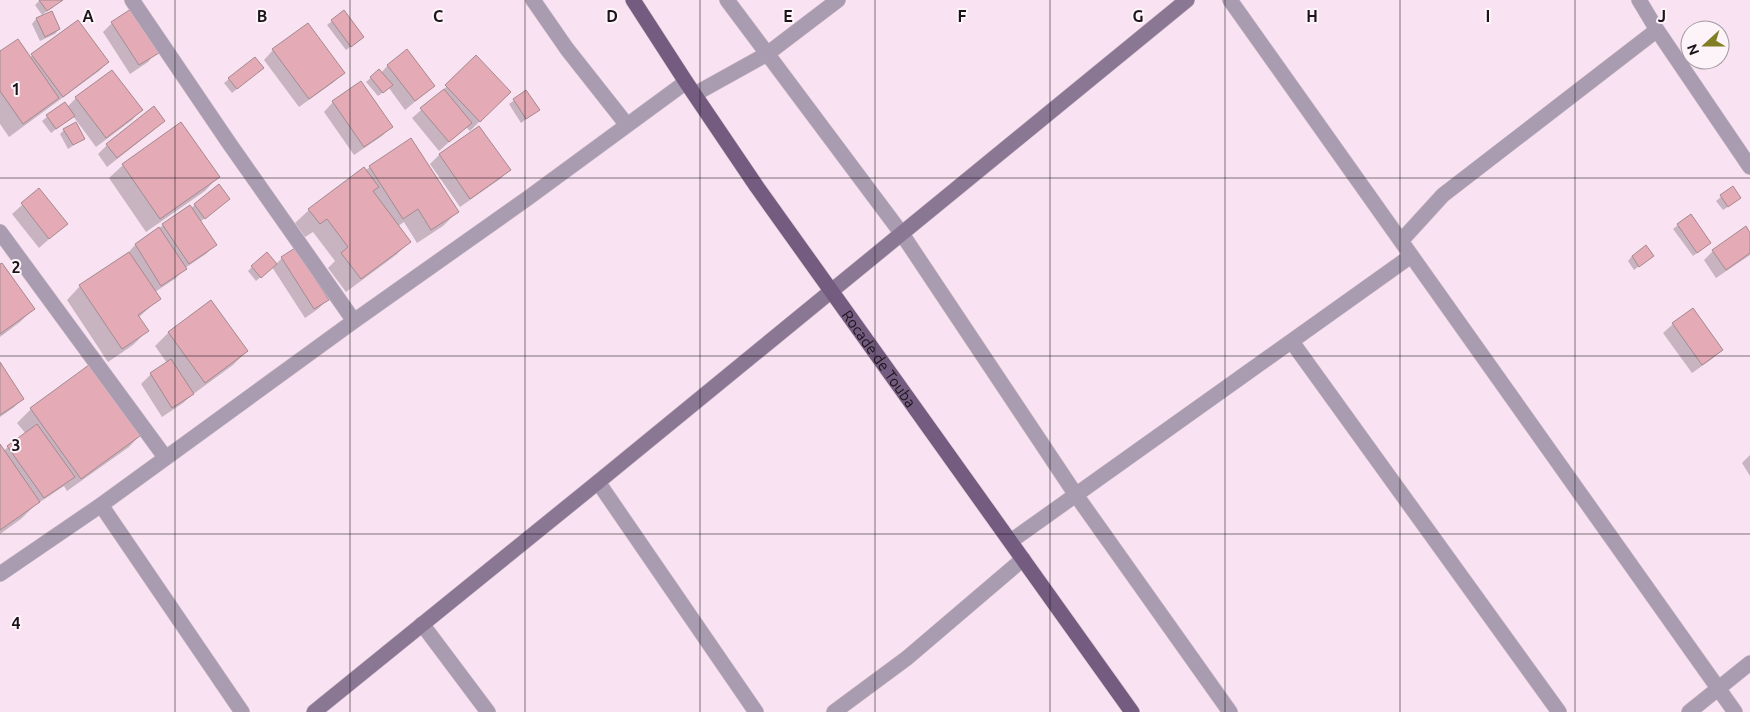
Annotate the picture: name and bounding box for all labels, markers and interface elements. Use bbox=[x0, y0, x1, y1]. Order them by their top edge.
text: A bbox=[82, 7, 94, 25]
text: B bbox=[257, 7, 267, 25]
text: C bbox=[433, 7, 443, 25]
text: D bbox=[606, 7, 618, 25]
text: E bbox=[783, 7, 793, 25]
text: F bbox=[958, 7, 967, 25]
text: G bbox=[1132, 7, 1144, 25]
text: H bbox=[1306, 7, 1318, 25]
text: I bbox=[1486, 7, 1490, 25]
text: J bbox=[1658, 7, 1666, 25]
north arrow bbox=[1680, 20, 1730, 70]
text: N bbox=[1684, 42, 1702, 57]
text: 1 bbox=[11, 80, 21, 98]
text: 2 bbox=[11, 258, 21, 276]
street label: Rocade de Touba bbox=[839, 307, 920, 410]
text: 3 bbox=[11, 436, 21, 454]
text: 4 bbox=[11, 614, 21, 632]

